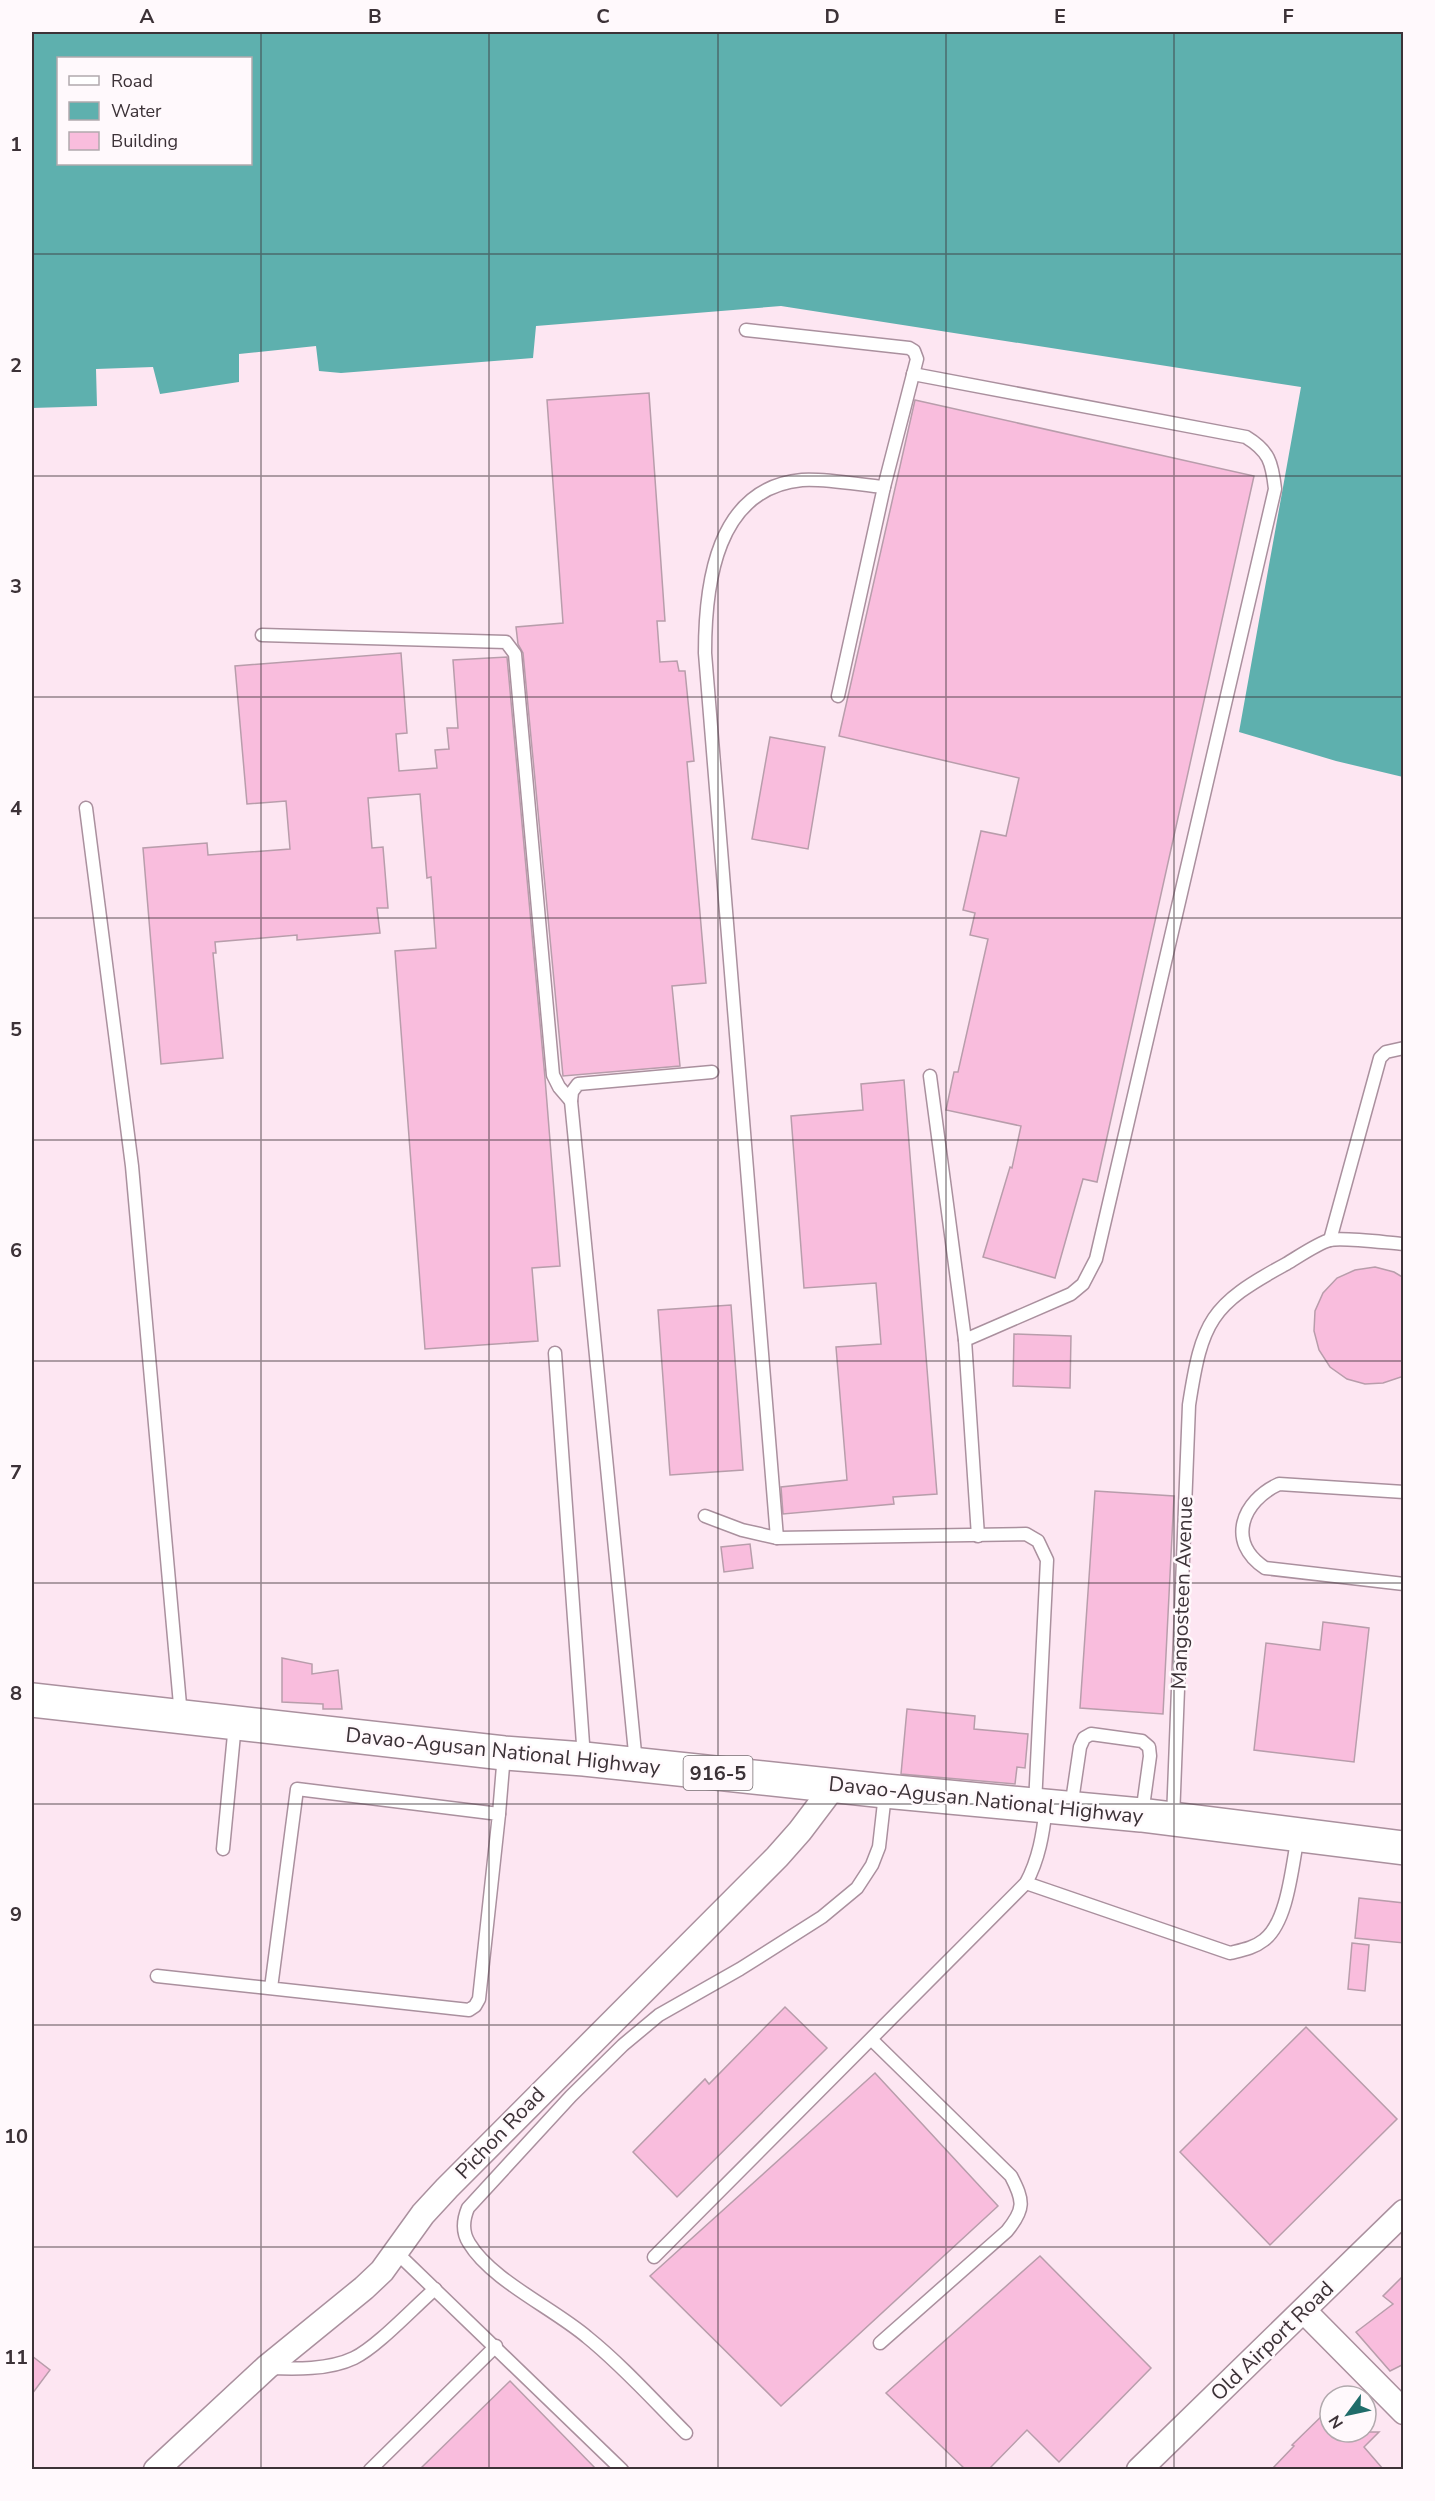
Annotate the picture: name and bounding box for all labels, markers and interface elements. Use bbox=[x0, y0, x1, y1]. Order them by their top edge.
text: A bbox=[140, 3, 155, 30]
text: B bbox=[368, 3, 382, 30]
text: C bbox=[596, 3, 610, 30]
text: D bbox=[824, 3, 840, 30]
text: E bbox=[1054, 3, 1066, 30]
text: F bbox=[1282, 3, 1294, 30]
legend bbox=[57, 57, 252, 165]
text: Road bbox=[111, 69, 153, 93]
text: Water bbox=[111, 99, 162, 123]
text: Building bbox=[111, 129, 178, 153]
text: 1 bbox=[10, 131, 22, 158]
text: 2 bbox=[10, 352, 22, 379]
text: 3 bbox=[10, 573, 22, 600]
text: 4 bbox=[10, 795, 22, 822]
text: 5 bbox=[10, 1016, 22, 1043]
text: 6 bbox=[10, 1237, 22, 1264]
text: 7 bbox=[10, 1459, 22, 1486]
street label: Mangosteen Avenue bbox=[1165, 1496, 1199, 1690]
text: 8 bbox=[10, 1680, 22, 1707]
street label: Davao-Agusan National Highway bbox=[344, 1721, 662, 1781]
road number: 916-5 bbox=[684, 1756, 752, 1790]
street label: Davao-Agusan National Highway bbox=[827, 1770, 1145, 1830]
text: 9 bbox=[10, 1901, 22, 1928]
street label: Pichon Road bbox=[449, 2081, 551, 2185]
text: 10 bbox=[4, 2123, 28, 2150]
street label: Old Airport Road bbox=[1204, 2275, 1340, 2407]
text: 11 bbox=[4, 2344, 28, 2371]
north arrow bbox=[1318, 2384, 1378, 2444]
text: N bbox=[1324, 2411, 1349, 2433]

